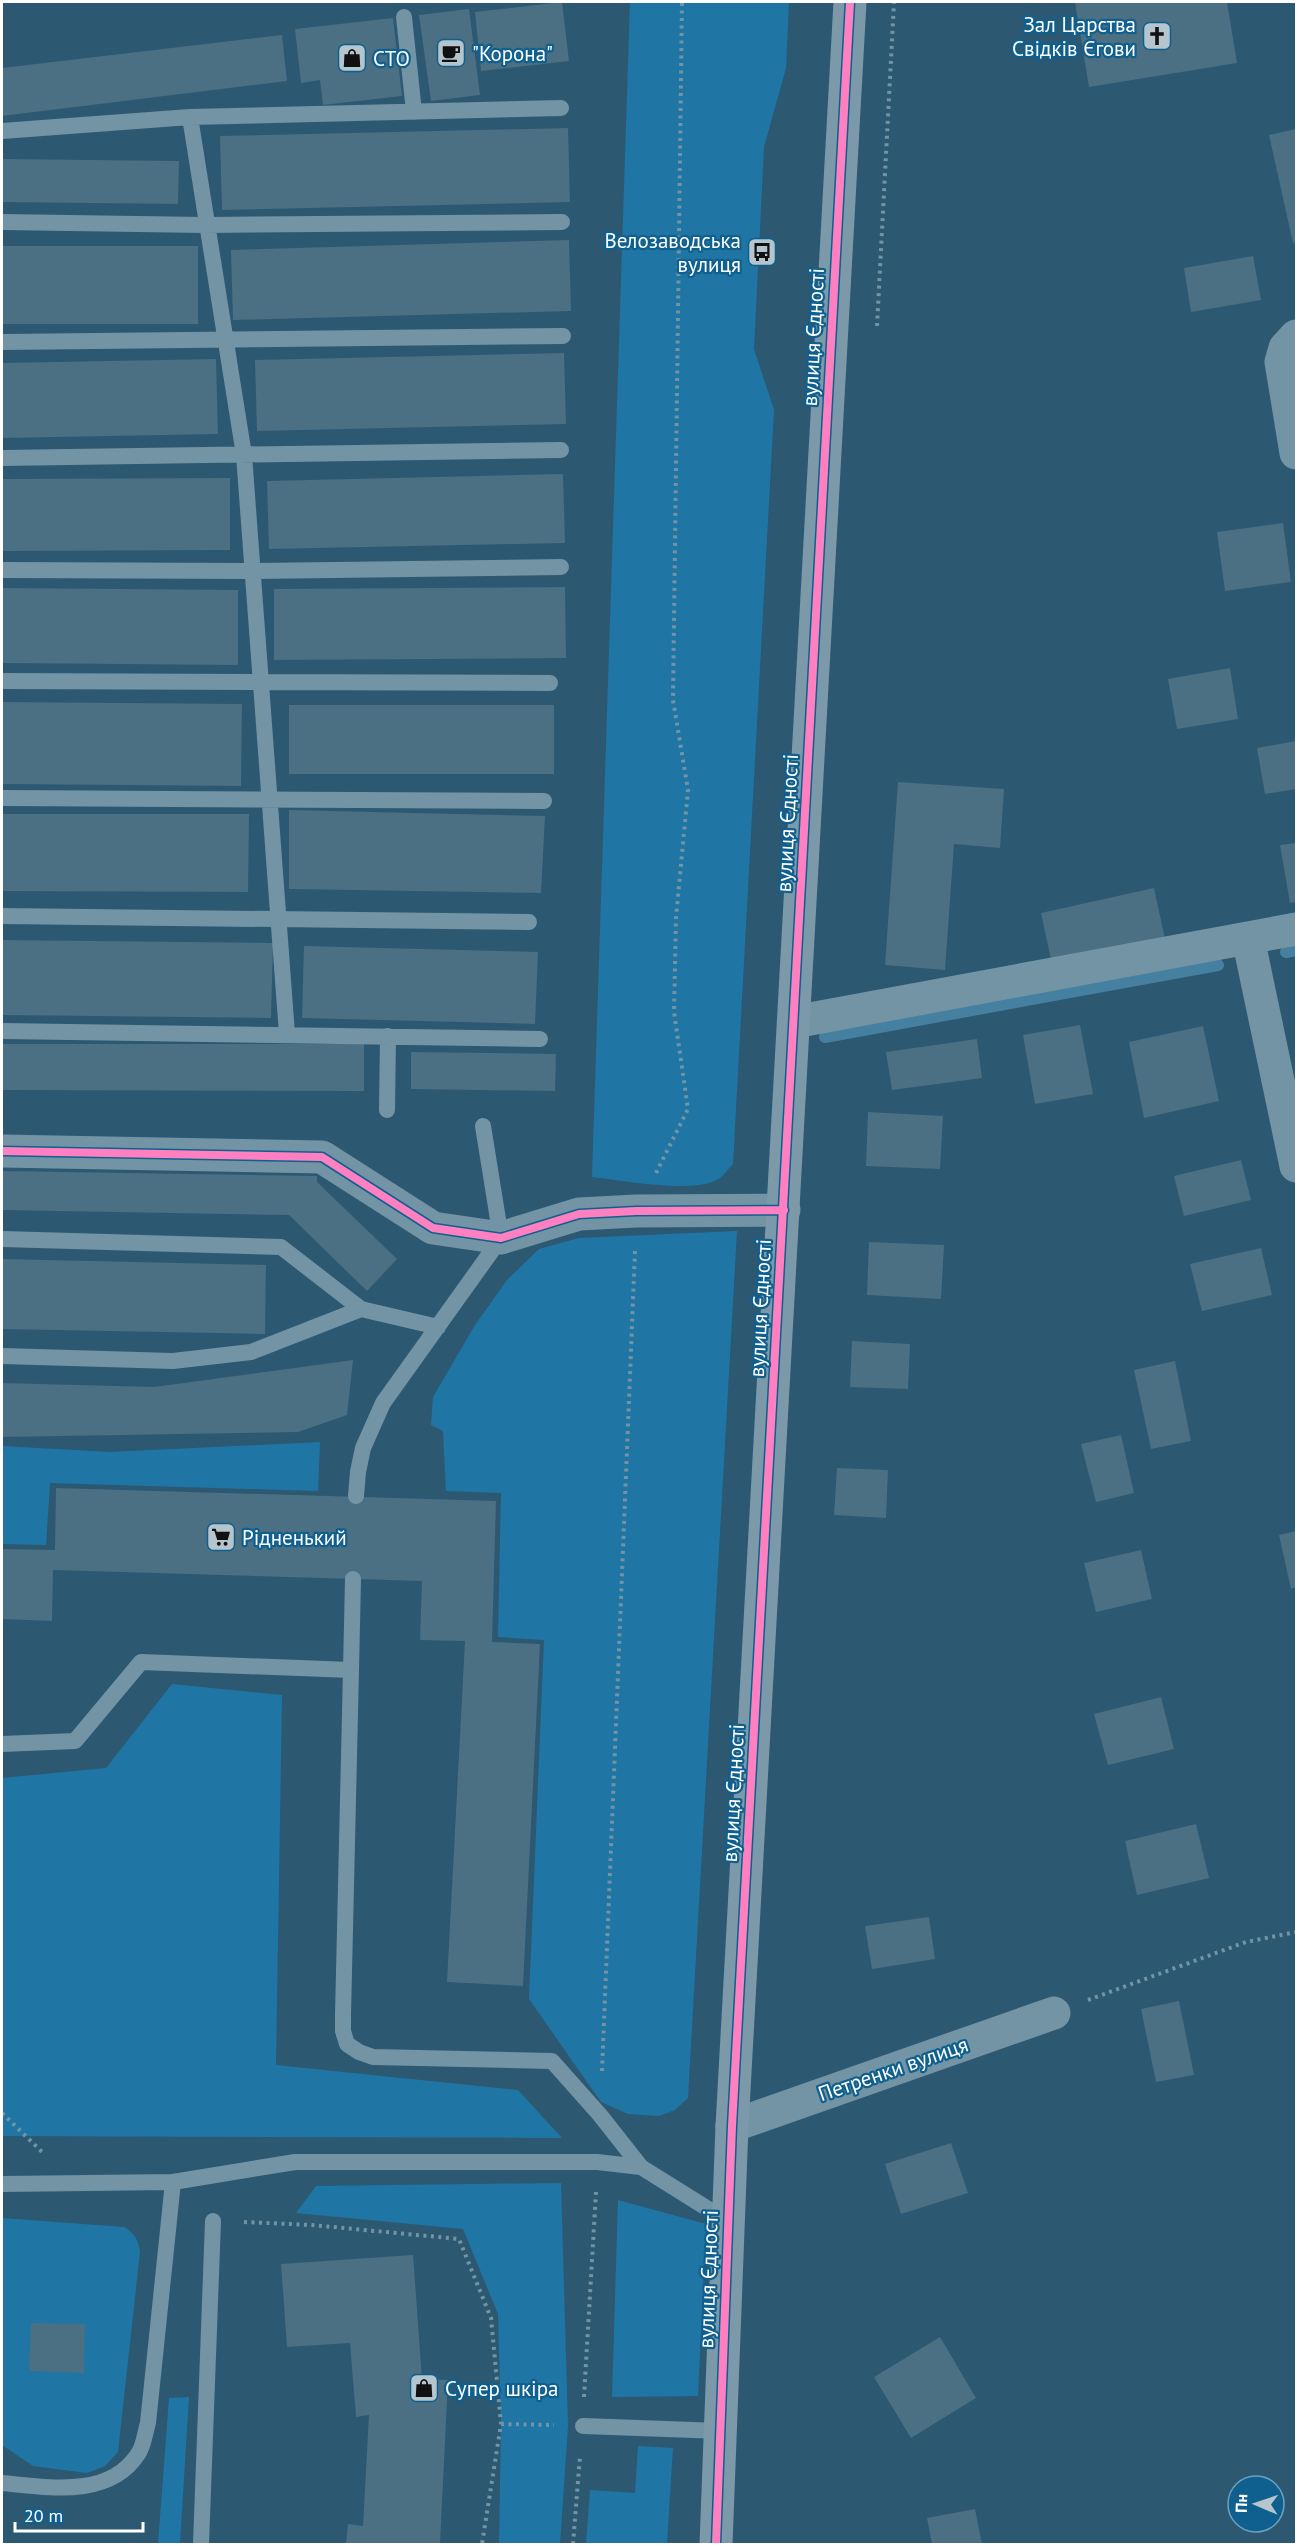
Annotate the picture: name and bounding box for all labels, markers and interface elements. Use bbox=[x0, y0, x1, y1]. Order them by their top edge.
place label: Зал Царства Свідків Єгови bbox=[1012, 11, 1136, 62]
church icon: Зал Царства Свідків Єгови bbox=[1141, 20, 1173, 52]
cafe icon: "Корона" bbox=[435, 37, 467, 69]
place label: "Корона" bbox=[472, 40, 553, 67]
shop icon: СТО bbox=[336, 42, 368, 74]
place label: СТО bbox=[373, 45, 410, 72]
place label: Велозаводська вулиця bbox=[604, 227, 741, 278]
bus stop icon: Велозаводська вулиця bbox=[746, 236, 778, 268]
street label: вулиця Єдності bbox=[796, 267, 830, 407]
street label: вулиця Єдності bbox=[770, 753, 804, 893]
street label: вулиця Єдності bbox=[743, 1238, 777, 1378]
supermarket icon: Рідненький bbox=[205, 1521, 237, 1553]
place label: Рідненький bbox=[242, 1524, 347, 1551]
street label: вулиця Єдності bbox=[716, 1723, 750, 1863]
street label: Петренки вулиця bbox=[814, 2031, 972, 2107]
street label: вулиця Єдності bbox=[692, 2209, 724, 2349]
shop icon: Супер шкіра bbox=[408, 2372, 440, 2404]
place label: Супер шкіра bbox=[445, 2375, 558, 2402]
north arrow bbox=[1226, 2474, 1286, 2534]
text: Пн bbox=[1231, 2494, 1251, 2513]
scale bar bbox=[15, 2495, 142, 2533]
text: 20 m bbox=[24, 2504, 63, 2527]

